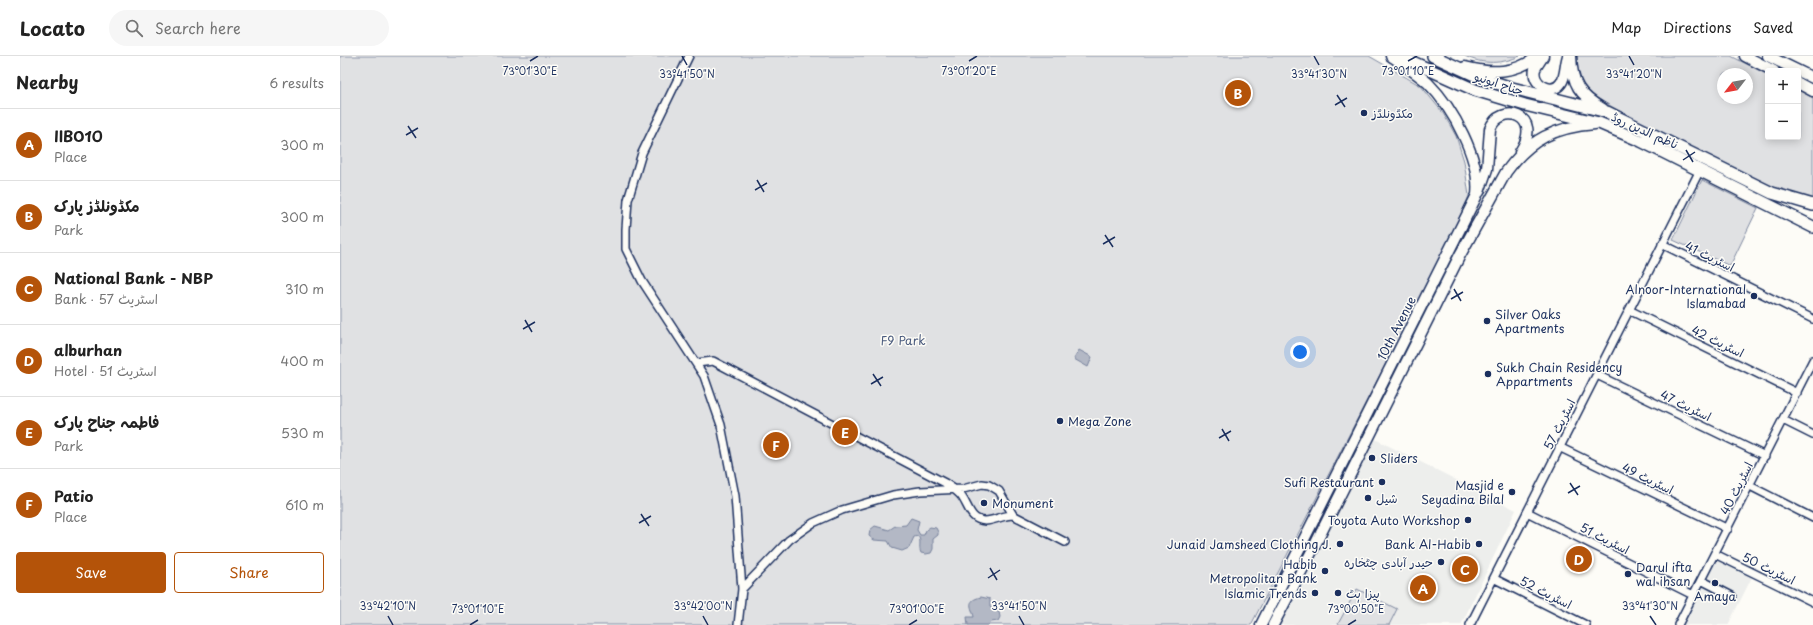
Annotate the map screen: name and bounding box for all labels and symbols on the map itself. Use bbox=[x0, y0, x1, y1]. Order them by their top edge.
text: 73°01'30"E bbox=[503, 63, 557, 78]
text: 73°01'20"E bbox=[942, 63, 996, 78]
text: 73°01'10"E bbox=[1382, 63, 1434, 78]
text: 33°41'50"N bbox=[659, 66, 715, 81]
text: 33°41'30"N bbox=[1291, 66, 1347, 81]
street label: جناح ایونیو bbox=[1471, 66, 1526, 100]
text: 33°41'20"N bbox=[1606, 66, 1662, 81]
north arrow bbox=[1717, 68, 1753, 104]
pin: B bbox=[1225, 78, 1251, 108]
place label: مکڈونلڈز bbox=[1371, 104, 1413, 122]
street label: ناظم الدین روڈ bbox=[1608, 107, 1681, 154]
marker: مکڈونلڈز bbox=[1359, 108, 1369, 118]
street label: اسٹریٹ 41 bbox=[1682, 236, 1738, 276]
place label: Alnoor-International Islamabad bbox=[1625, 280, 1746, 312]
marker: Alnoor-International Islamabad bbox=[1749, 291, 1759, 301]
street label: 10th Avenue bbox=[1372, 293, 1420, 363]
place label: Silver Oaks Apartments bbox=[1495, 305, 1565, 337]
marker: Silver Oaks Apartments bbox=[1482, 316, 1492, 326]
street label: اسٹریٹ 42 bbox=[1689, 321, 1747, 361]
park label: F9 Park bbox=[881, 331, 925, 349]
your location bbox=[1290, 342, 1310, 362]
place label: Sukh Chain Residency Appartments bbox=[1496, 358, 1622, 390]
marker: Sukh Chain Residency Appartments bbox=[1483, 369, 1493, 379]
street label: اسٹریٹ 47 bbox=[1658, 385, 1715, 425]
street label: اسٹریٹ 57 bbox=[1539, 395, 1579, 453]
place label: Mega Zone bbox=[1068, 412, 1132, 430]
marker: Mega Zone bbox=[1055, 416, 1065, 426]
pin: E bbox=[832, 417, 858, 447]
pin: F bbox=[763, 430, 789, 460]
place label: Sliders bbox=[1380, 449, 1418, 467]
marker: Sliders bbox=[1367, 453, 1377, 463]
street label: اسٹریٹ 49 bbox=[1619, 458, 1677, 498]
street label: اسٹریٹ 40 bbox=[1715, 458, 1757, 518]
place label: Sufi Restaurant bbox=[1284, 473, 1374, 491]
place label: Masjid e Seyadina Bilal bbox=[1421, 476, 1504, 508]
marker: Sufi Restaurant bbox=[1377, 477, 1387, 487]
marker: Masjid e Seyadina Bilal bbox=[1507, 487, 1517, 497]
place label: شیل bbox=[1376, 489, 1398, 507]
marker: شیل bbox=[1363, 493, 1373, 503]
place label: Monument bbox=[992, 494, 1054, 512]
marker: Monument bbox=[979, 498, 989, 508]
place label: Toyota Auto Workshop bbox=[1328, 511, 1460, 529]
marker: Toyota Auto Workshop bbox=[1463, 515, 1473, 525]
street label: اسٹریٹ 51 bbox=[1577, 518, 1633, 558]
place label: Junaid Jamsheed Clothing J. bbox=[1167, 535, 1332, 553]
place label: Bank Al-Habib bbox=[1384, 535, 1471, 553]
marker: Junaid Jamsheed Clothing J. bbox=[1335, 539, 1345, 549]
marker: Bank Al-Habib bbox=[1474, 539, 1484, 549]
pin: D bbox=[1566, 544, 1592, 574]
street label: اسٹریٹ 50 bbox=[1739, 547, 1799, 589]
place label: حیدر آبادی چٹخارہ bbox=[1344, 553, 1433, 571]
pin: C bbox=[1452, 554, 1478, 584]
place label: Habib Metropolitan Bank bbox=[1210, 555, 1317, 587]
marker: حیدر آبادی چٹخارہ bbox=[1436, 557, 1446, 567]
place label: Darul ifta wal ihsan bbox=[1636, 558, 1693, 590]
marker: Habib Metropolitan Bank bbox=[1320, 566, 1330, 576]
marker: Darul ifta wal ihsan bbox=[1623, 569, 1633, 579]
street label: اسٹریٹ 52 bbox=[1517, 571, 1575, 613]
pin: A bbox=[1410, 573, 1436, 603]
marker: Amaya bbox=[1710, 578, 1720, 588]
place label: Islamic Trends bbox=[1224, 584, 1308, 602]
place label: پیزا ہٹ bbox=[1346, 584, 1380, 603]
place label: Amaya bbox=[1694, 587, 1737, 605]
marker: Islamic Trends bbox=[1310, 588, 1320, 598]
marker: پیزا ہٹ bbox=[1333, 588, 1343, 598]
text: 33°42'10"N bbox=[360, 598, 416, 613]
text: 33°42'00"N bbox=[674, 598, 733, 613]
text: 33°41'50"N bbox=[991, 598, 1047, 613]
text: 33°41'30"N bbox=[1622, 598, 1678, 613]
text: 73°01'10"E bbox=[452, 601, 504, 616]
text: 73°01'00"E bbox=[889, 601, 945, 616]
text: 73°00'50"E bbox=[1328, 601, 1384, 616]

